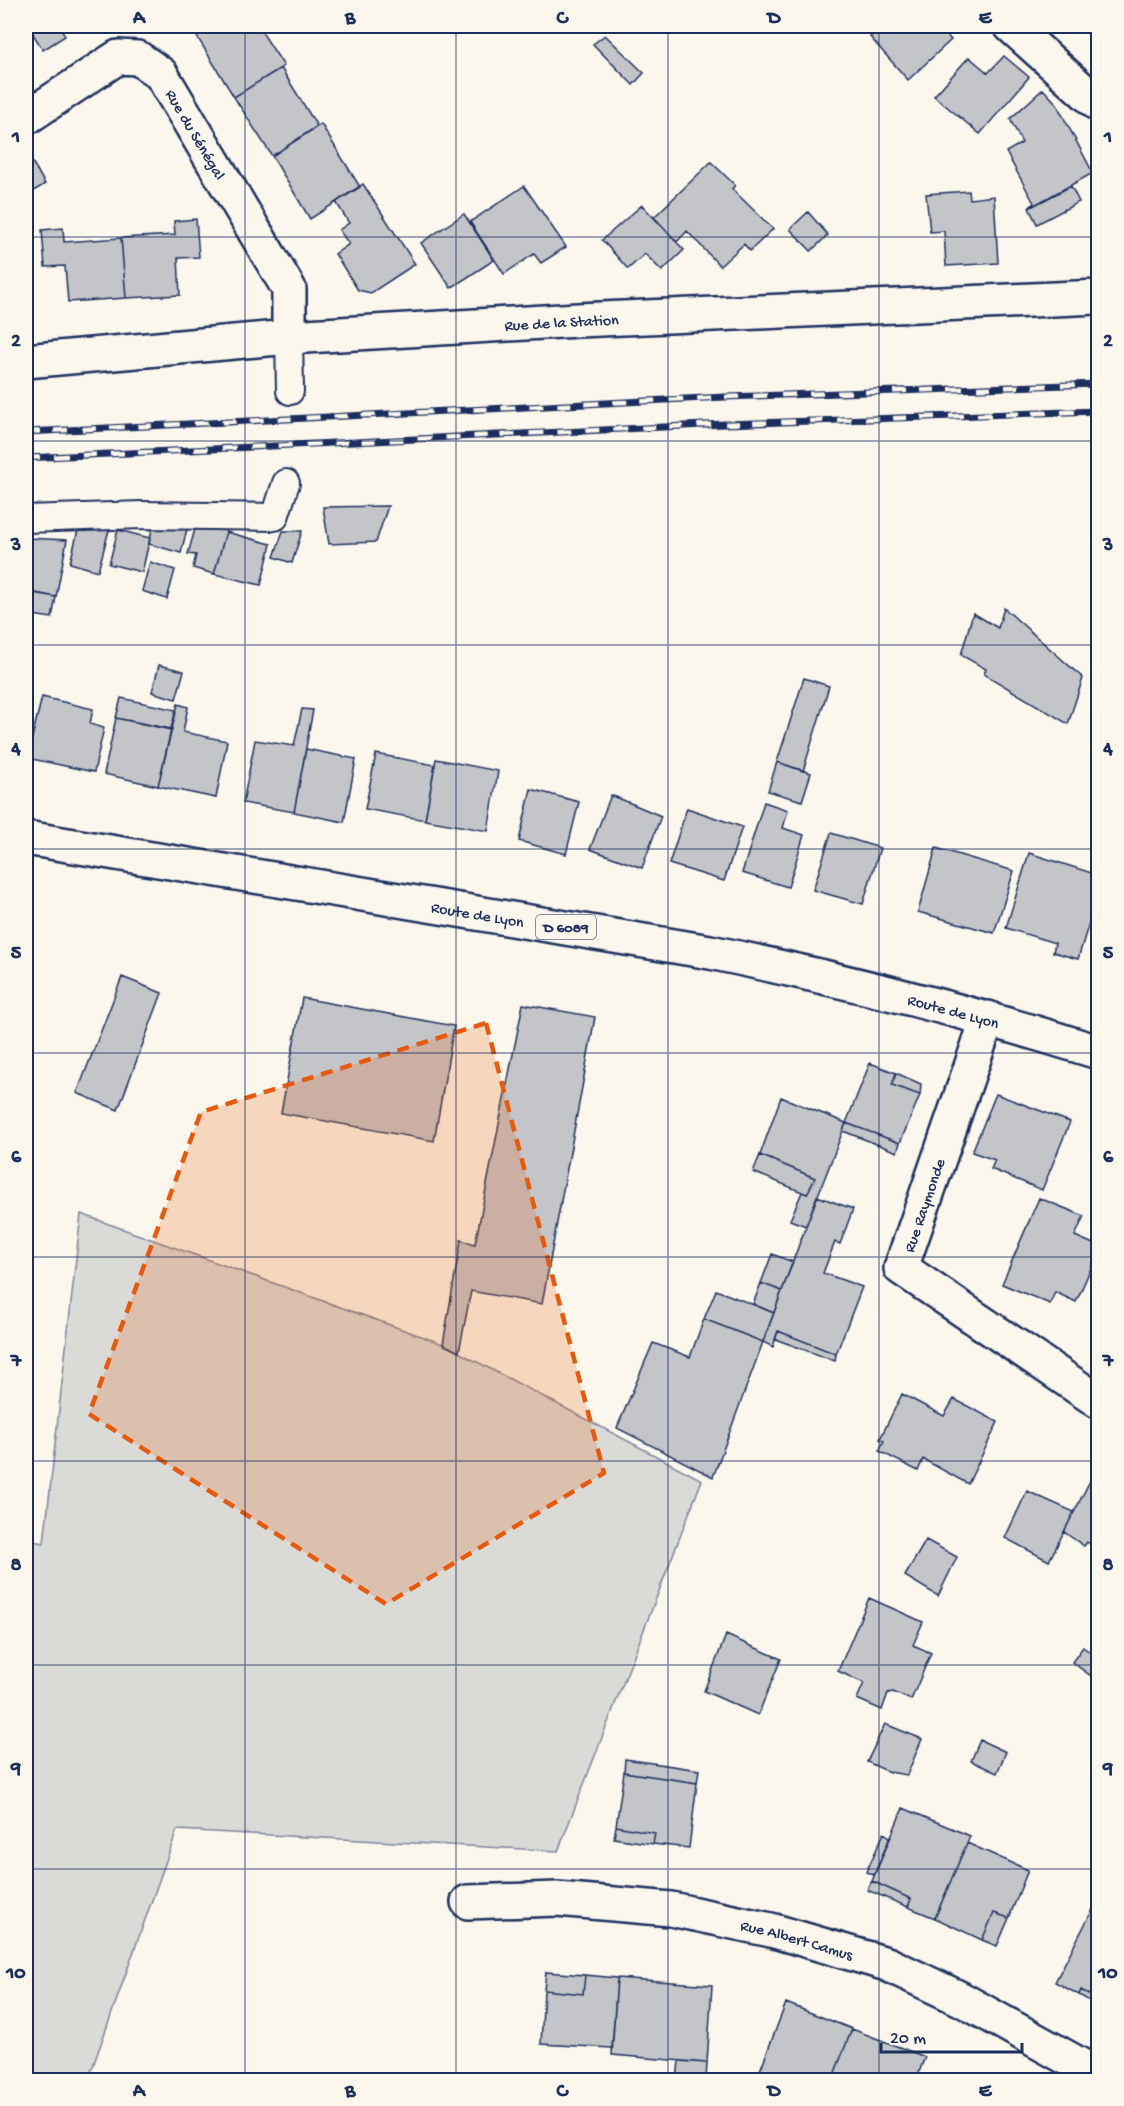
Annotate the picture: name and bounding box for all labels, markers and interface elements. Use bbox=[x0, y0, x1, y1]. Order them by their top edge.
text: A bbox=[132, 8, 147, 31]
text: B bbox=[344, 8, 356, 31]
text: C bbox=[556, 8, 570, 31]
text: D bbox=[765, 8, 781, 31]
text: E bbox=[979, 8, 993, 31]
street label: Rue du Sénégal bbox=[159, 87, 228, 184]
text: 1 bbox=[11, 127, 20, 150]
text: 1 bbox=[1103, 127, 1112, 150]
street label: Rue de la Station bbox=[504, 312, 620, 337]
text: 2 bbox=[11, 331, 21, 354]
text: 2 bbox=[1103, 331, 1113, 354]
text: 3 bbox=[10, 535, 21, 558]
text: 3 bbox=[1102, 535, 1113, 558]
text: 4 bbox=[10, 739, 21, 762]
text: 4 bbox=[1102, 739, 1113, 762]
street label: Route de Lyon bbox=[429, 900, 525, 934]
road number: D 6089 bbox=[536, 915, 596, 939]
text: 5 bbox=[11, 943, 22, 966]
text: 5 bbox=[1103, 943, 1114, 966]
street label: Route de Lyon bbox=[905, 992, 1001, 1035]
text: 6 bbox=[11, 1147, 22, 1170]
text: 6 bbox=[1103, 1147, 1114, 1170]
street label: Rue Raymonde bbox=[901, 1156, 951, 1256]
text: 7 bbox=[10, 1351, 23, 1374]
text: 7 bbox=[1102, 1351, 1115, 1374]
text: 8 bbox=[11, 1555, 22, 1578]
text: 8 bbox=[1103, 1555, 1114, 1578]
text: 9 bbox=[10, 1759, 21, 1782]
text: 9 bbox=[1102, 1759, 1113, 1782]
street label: Rue Albert Camus bbox=[738, 1918, 856, 1967]
text: 10 bbox=[5, 1963, 26, 1986]
text: 10 bbox=[1097, 1963, 1118, 1986]
scale bar bbox=[881, 2016, 1022, 2054]
text: 20 m bbox=[890, 2029, 926, 2050]
text: A bbox=[132, 2081, 147, 2104]
text: B bbox=[344, 2081, 356, 2104]
text: C bbox=[556, 2081, 570, 2104]
text: D bbox=[765, 2081, 781, 2104]
text: E bbox=[979, 2081, 993, 2104]

